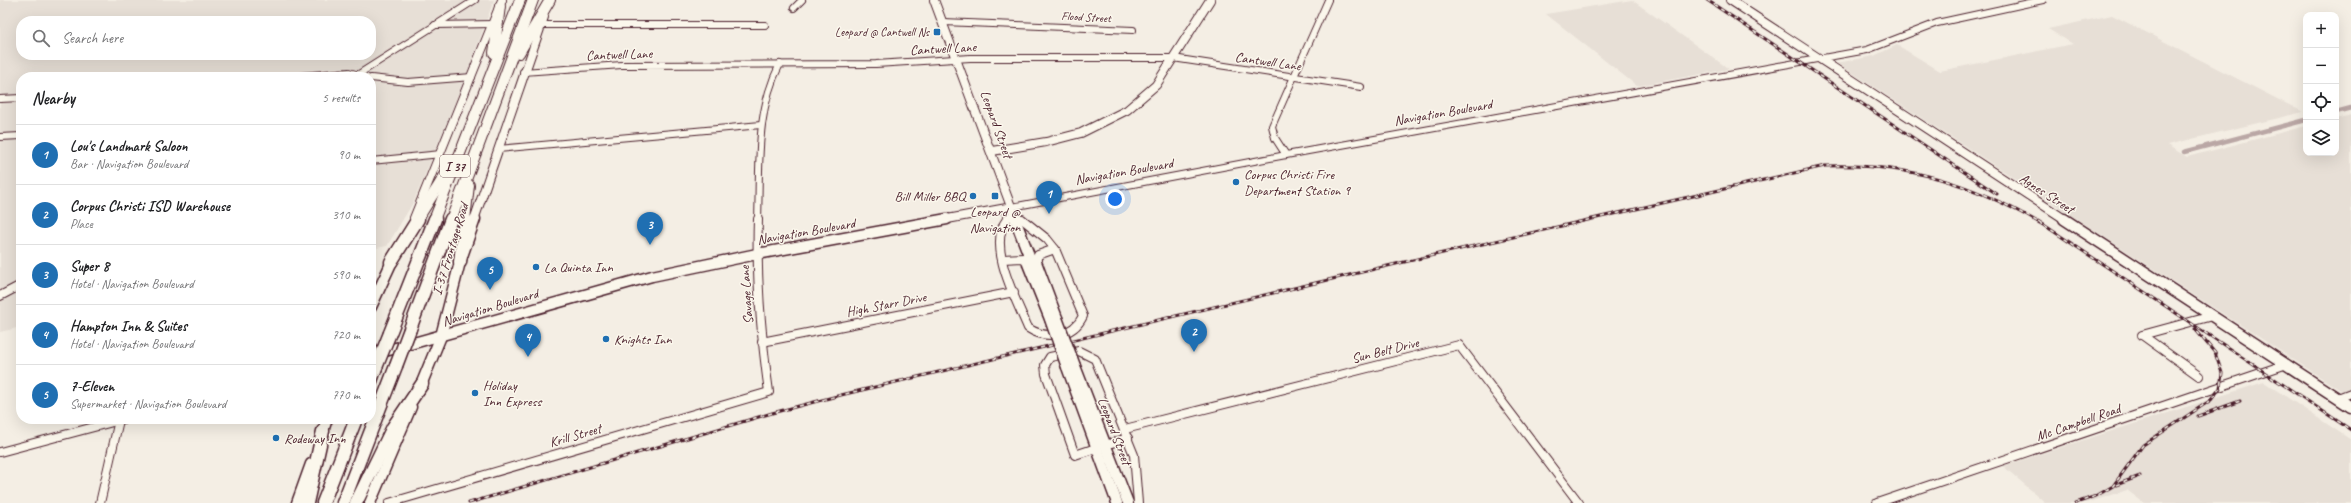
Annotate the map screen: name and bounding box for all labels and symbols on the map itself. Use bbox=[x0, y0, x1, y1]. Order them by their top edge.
street label: Flood Street bbox=[1061, 8, 1112, 26]
place label: Leopard @ Cantwell Ns bbox=[835, 24, 930, 40]
marker: Leopard @ Cantwell Ns bbox=[932, 27, 942, 37]
street label: Cantwell Lane bbox=[910, 38, 978, 59]
street label: Cantwell Lane bbox=[586, 45, 654, 64]
street label: Cantwell Lane bbox=[1234, 48, 1303, 75]
street label: Leopard Street bbox=[976, 88, 1017, 163]
street label: Navigation Boulevard bbox=[1393, 95, 1496, 129]
street label: Navigation Boulevard bbox=[1074, 154, 1177, 188]
road number: I 37 bbox=[440, 155, 470, 177]
place label: Corpus Christi Fire Department Station 9 bbox=[1244, 166, 1352, 199]
street label: Agnes Street bbox=[2016, 170, 2079, 219]
marker: Corpus Christi Fire Department Station 9 bbox=[1231, 177, 1241, 187]
pin: 1 bbox=[1036, 181, 1062, 214]
place label: Bill Miller BBQ bbox=[894, 188, 967, 205]
your location bbox=[1105, 189, 1125, 209]
marker: Bill Miller BBQ bbox=[968, 191, 978, 201]
marker: Leopard @ Navigation bbox=[990, 191, 1000, 201]
street label: I-37 Frontage Road bbox=[428, 199, 473, 297]
place label: Leopard @ Navigation bbox=[970, 203, 1021, 236]
pin: 3 bbox=[637, 212, 663, 245]
street label: Navigation Boulevard bbox=[756, 214, 859, 248]
pin: 5 bbox=[477, 257, 503, 290]
place label: La Quinta Inn bbox=[544, 259, 613, 276]
marker: La Quinta Inn bbox=[531, 262, 541, 272]
street label: Savage Lane bbox=[736, 264, 757, 325]
street label: Navigation Boulevard bbox=[440, 284, 542, 330]
street label: High Starr Drive bbox=[845, 288, 929, 321]
pin: 2 bbox=[1181, 319, 1207, 352]
pin: 4 bbox=[515, 324, 541, 357]
place label: Knights Inn bbox=[614, 331, 672, 348]
marker: Knights Inn bbox=[601, 334, 611, 344]
street label: Sun Belt Drive bbox=[1350, 334, 1422, 367]
place label: Holiday Inn Express bbox=[483, 377, 542, 410]
marker: Holiday Inn Express bbox=[470, 388, 480, 398]
street label: Leopard Street bbox=[1094, 395, 1136, 470]
street label: Mc Campbell Road bbox=[2034, 399, 2125, 445]
street label: Krill Street bbox=[547, 419, 605, 451]
place label: Rodeway Inn bbox=[284, 430, 346, 447]
marker: Rodeway Inn bbox=[271, 433, 281, 443]

